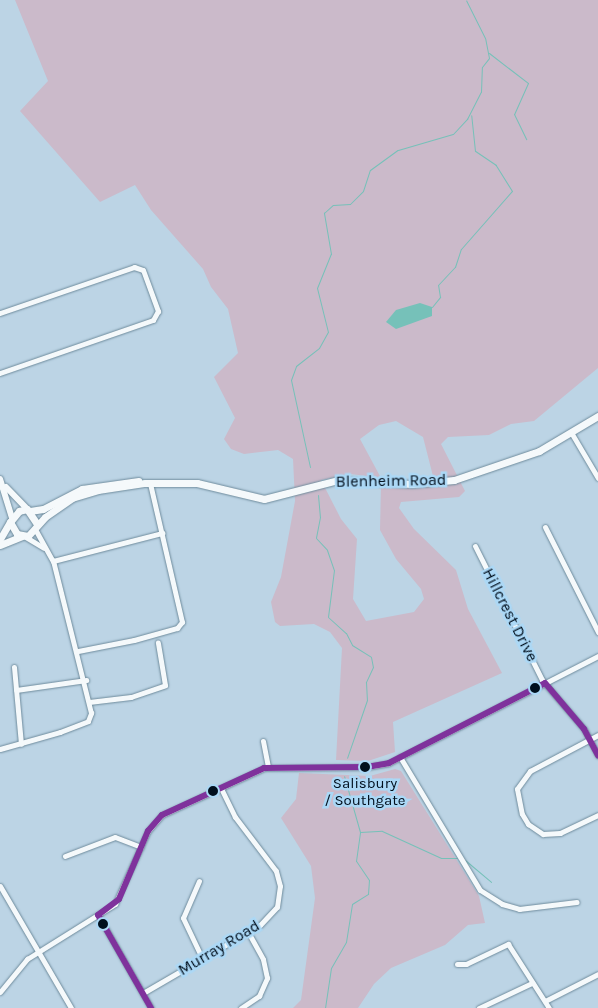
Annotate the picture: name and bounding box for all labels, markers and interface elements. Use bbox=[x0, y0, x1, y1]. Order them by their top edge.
street label: Blenheim Road bbox=[336, 470, 446, 492]
street label: Hillcrest Drive bbox=[478, 565, 542, 665]
unlabelled marker bbox=[530, 683, 540, 693]
marker: Salisbury / Southgate bbox=[360, 762, 370, 772]
place label: Salisbury / Southgate bbox=[324, 774, 406, 809]
unlabelled marker bbox=[208, 786, 218, 796]
street label: Murray Road bbox=[175, 916, 263, 980]
unlabelled marker bbox=[98, 919, 108, 929]

